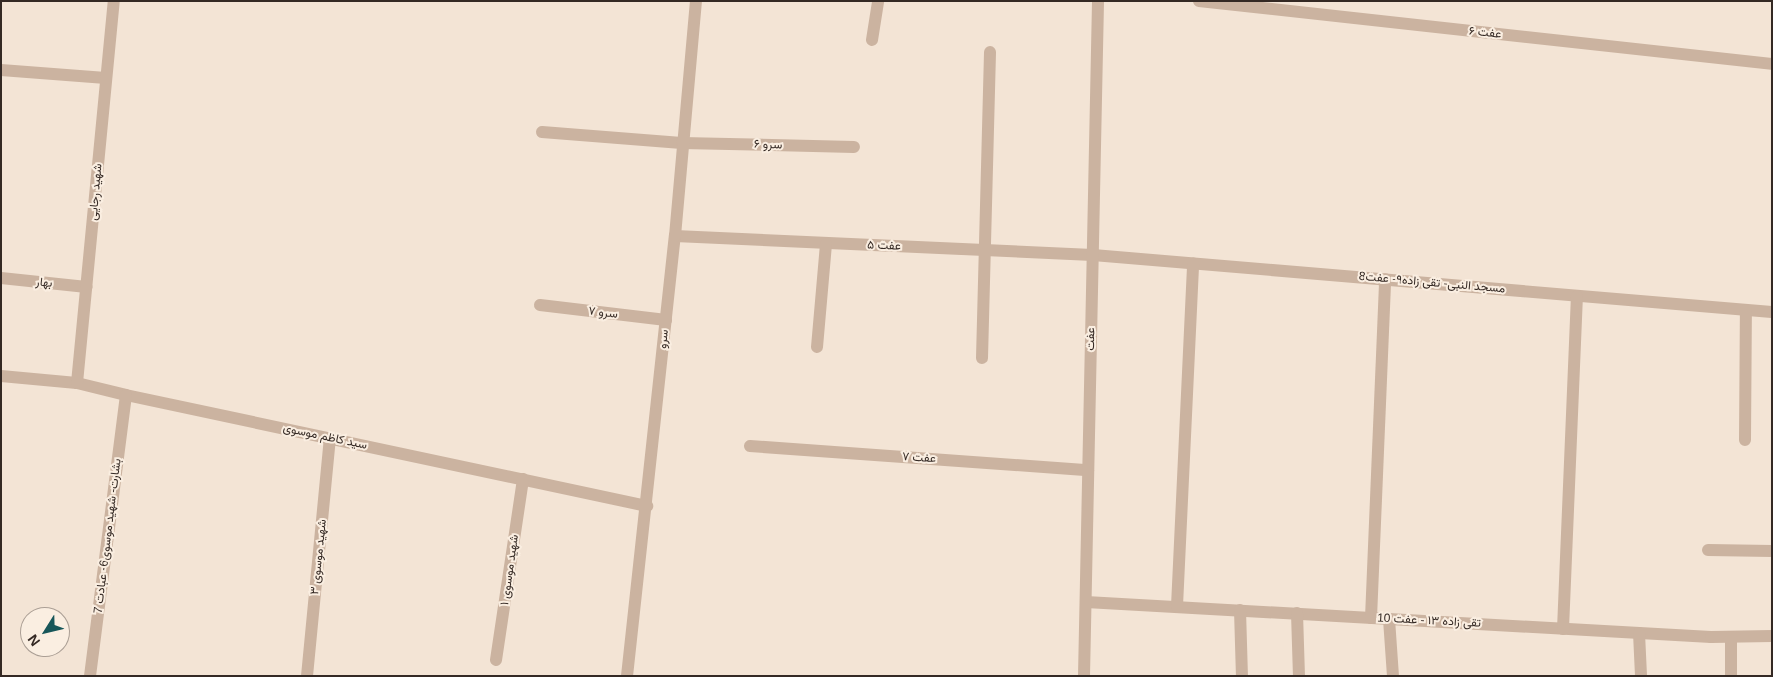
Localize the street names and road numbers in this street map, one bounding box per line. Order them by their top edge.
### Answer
street label: عفت ۶ [1468,24,1502,42]
street label: سرو ۶ [754,137,782,153]
street label: شهید رجایی [86,163,106,221]
street label: عفت ۵ [867,238,901,254]
street label: مسجد النبی- تقی زاده۹- عفت8 [1358,269,1506,297]
street label: بهار [35,275,53,291]
street label: سرو ۷ [587,304,619,322]
street label: عفت [1084,327,1098,351]
street label: سرو [656,329,672,349]
street label: سید کاظم موسوی [282,421,368,453]
street label: عفت ۷ [902,450,936,466]
street label: بشارت- شهید موسوی6- عبادت 7 [91,458,125,614]
street label: شهید موسوی ۳ [308,519,330,595]
street label: شهید موسوی ۱ [498,534,522,606]
street label: تقی زاده ۱۳ - عفت 10 [1377,611,1481,631]

